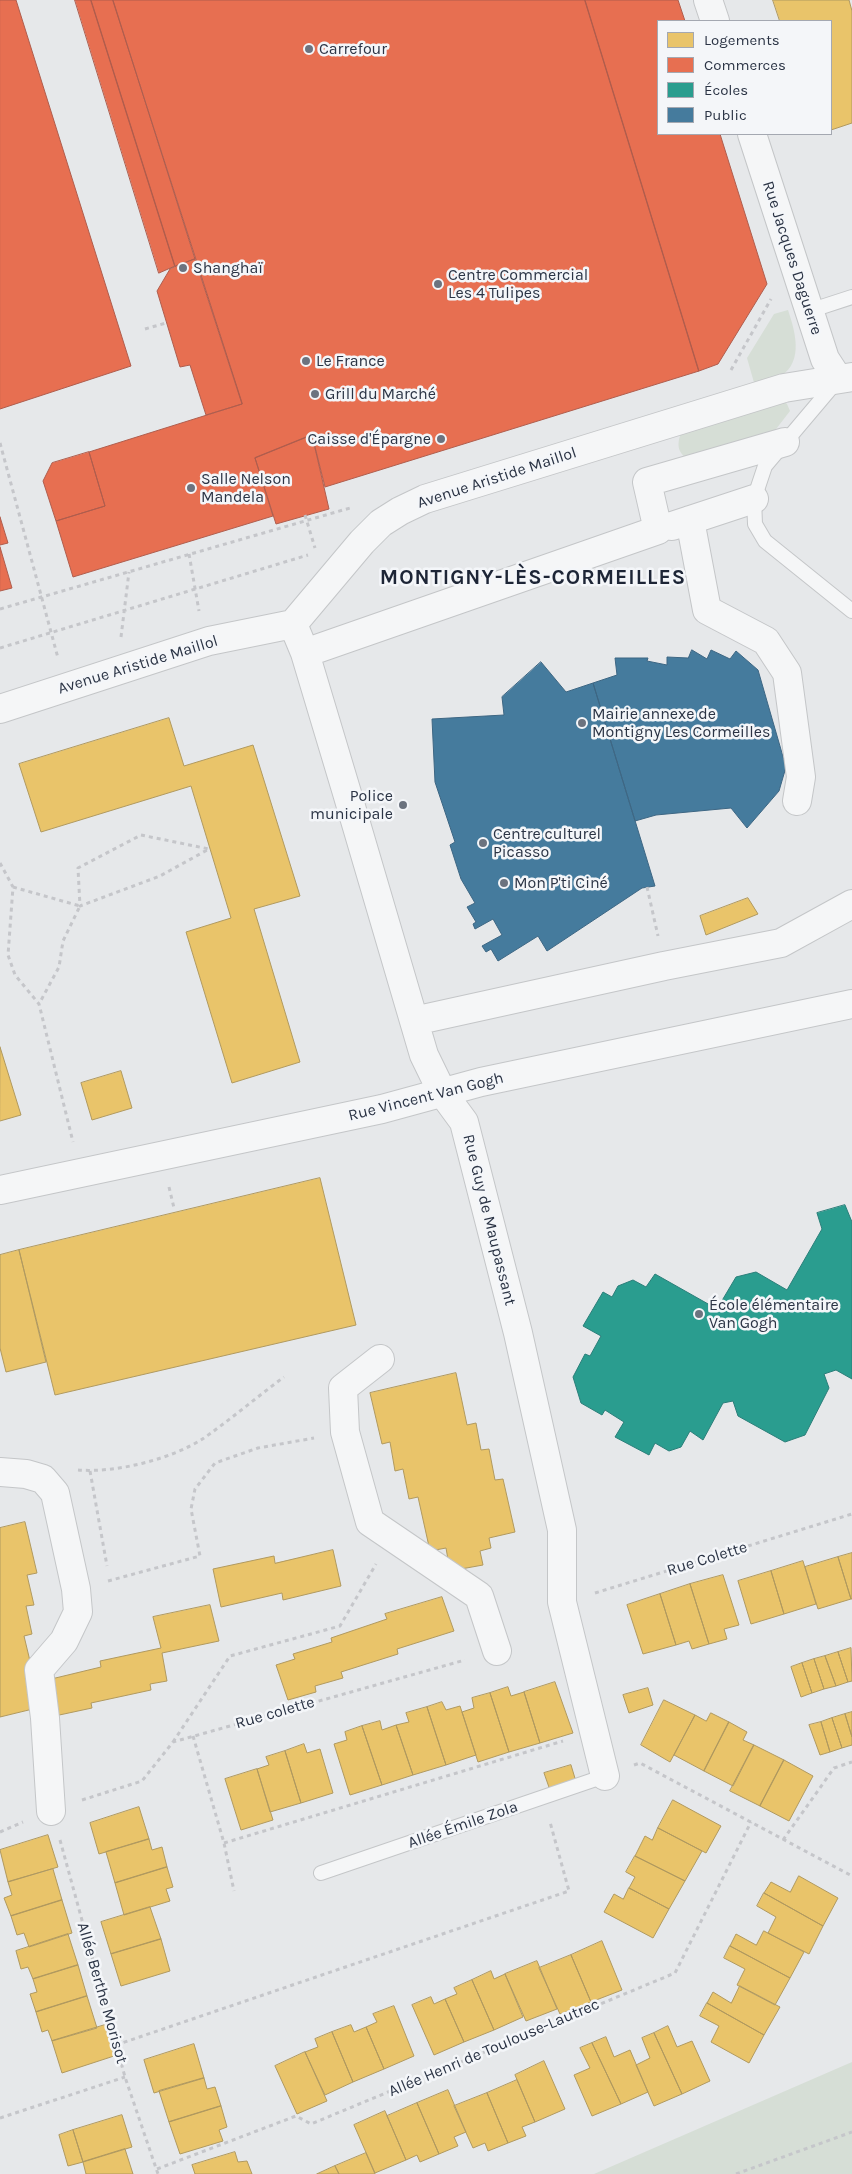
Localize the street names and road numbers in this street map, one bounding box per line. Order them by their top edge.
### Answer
street label: Rue Jacques Daguerre [758,179,826,337]
street label: Avenue Aristide Maillol [415,443,579,513]
street label: Avenue Aristide Maillol [56,632,220,698]
street label: Rue Vincent Van Gogh [346,1068,506,1126]
street label: Rue Guy de Maupassant [458,1132,520,1308]
street label: Rue Colette [665,1538,749,1580]
street label: Rue colette [233,1693,317,1733]
street label: Allée Émile Zola [405,1797,521,1853]
street label: Allée Berthe Morisot [73,1920,131,2066]
street label: Allée Henri de Toulouse-Lautrec [386,1995,602,2101]

